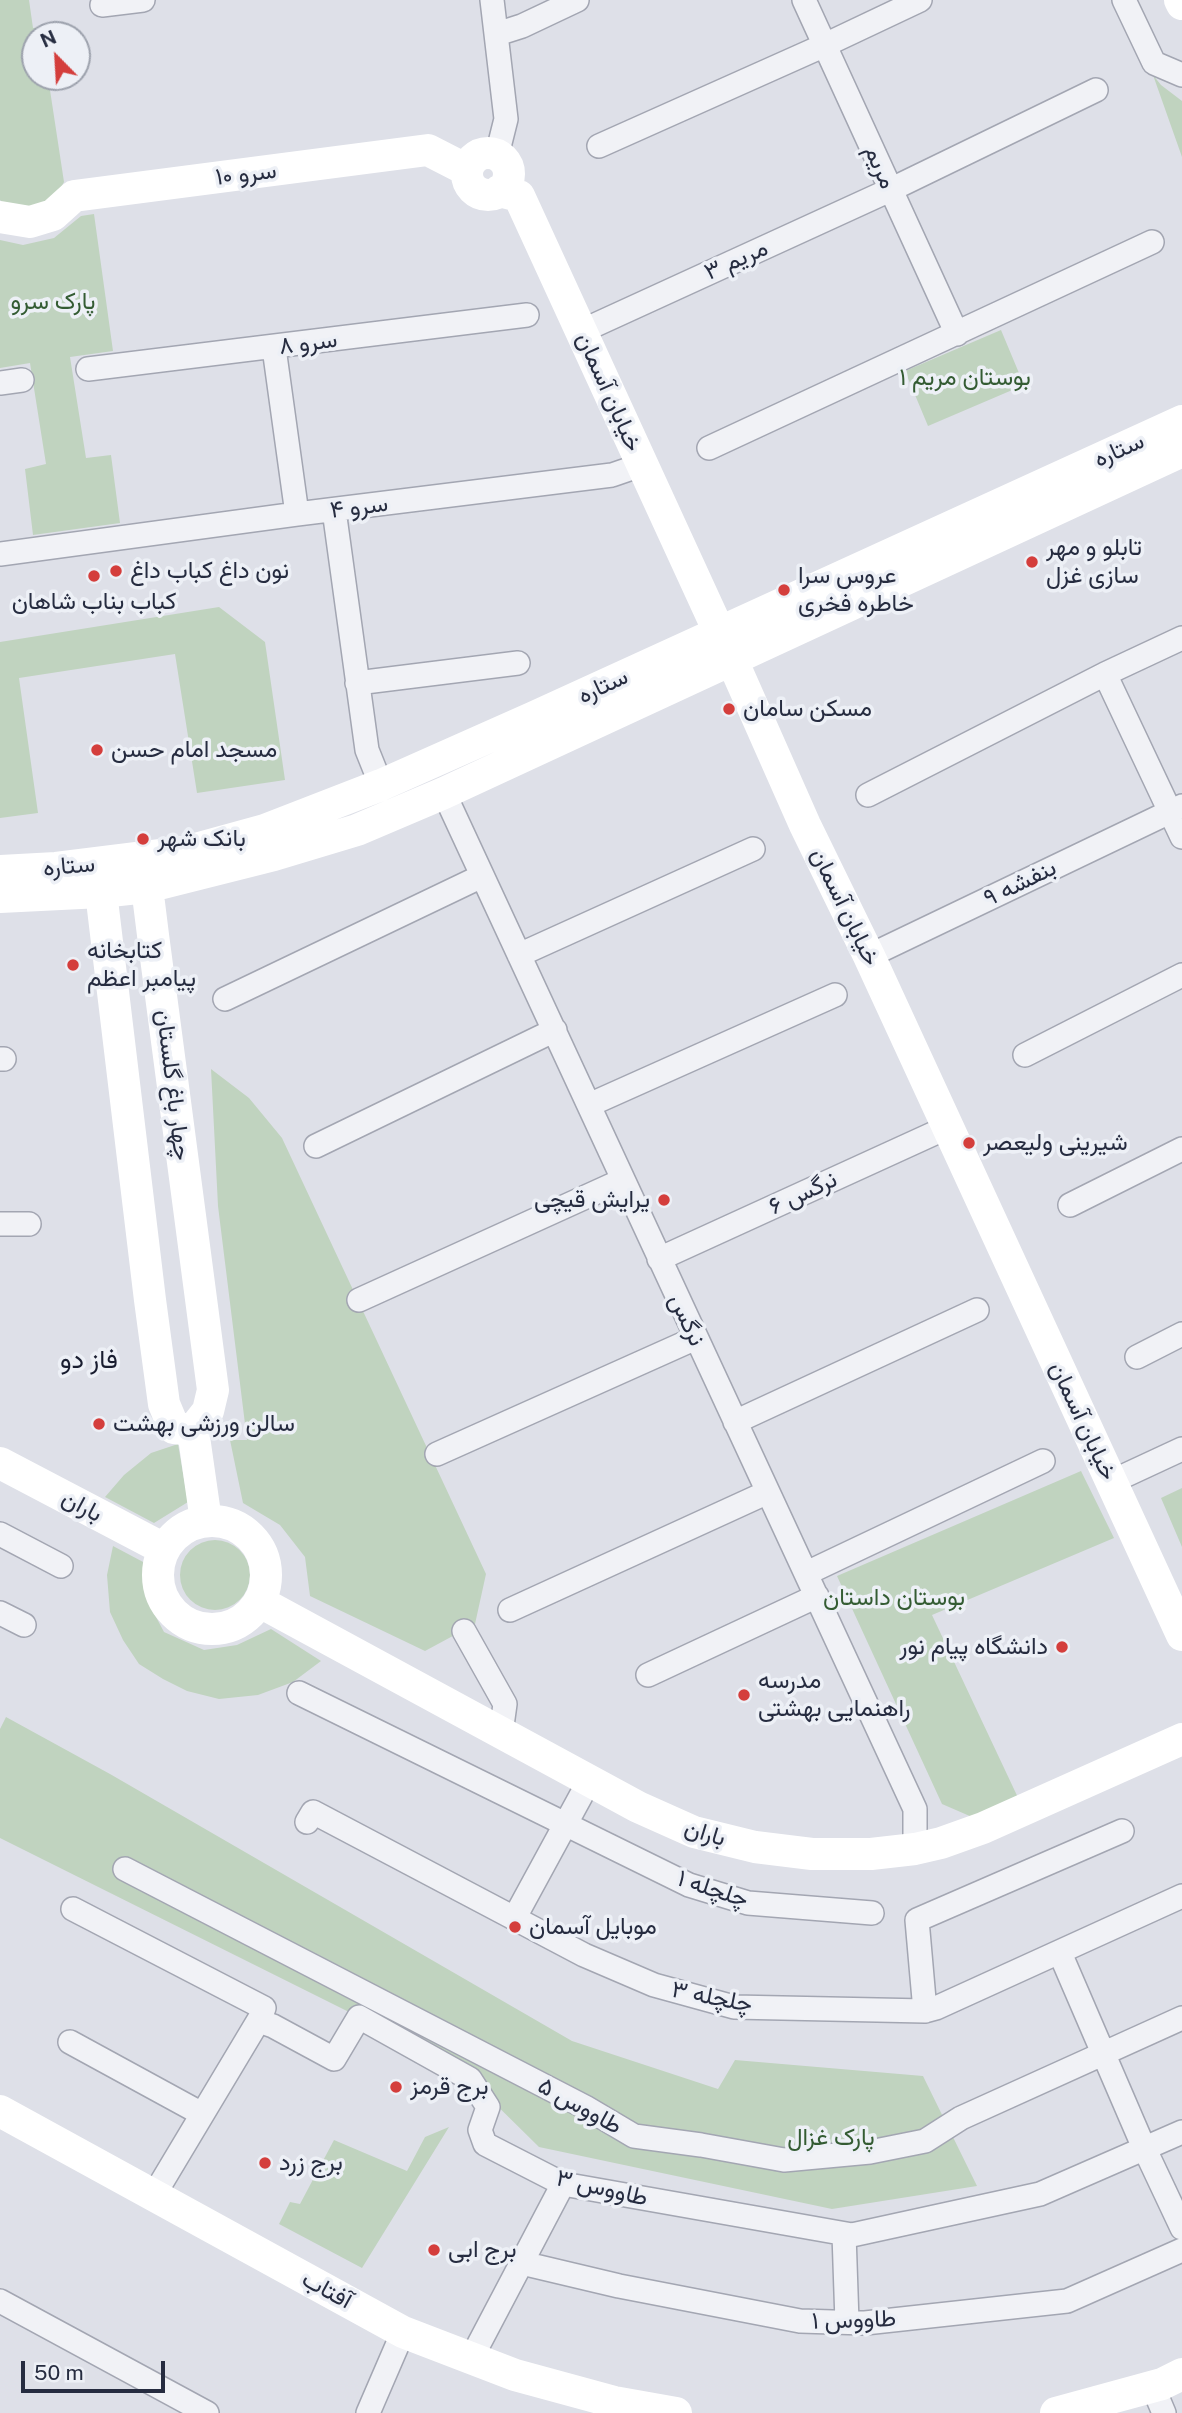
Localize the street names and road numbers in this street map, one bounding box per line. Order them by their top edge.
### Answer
street label: مریم [858,141,902,193]
street label: سرو ۱۰ [214,156,278,192]
street label: مریم ۳ [700,233,772,287]
street label: سرو ۸ [277,325,339,361]
street label: خیابان آسمان [570,328,648,456]
street label: ستاره [1089,426,1149,474]
street label: سرو ۴ [328,489,390,525]
street label: ستاره [573,662,633,710]
street label: خیابان آسمان [804,843,886,971]
street label: ستاره [42,849,96,883]
street label: بنفشه ۹ [979,853,1061,913]
street label: چهار باغ گلستان [149,1008,197,1162]
street label: نرگس ۶ [764,1165,842,1221]
street label: نرگس [662,1289,712,1351]
street label: خیابان آسمان [1043,1357,1123,1485]
street label: باران [57,1483,107,1529]
street label: باران [681,1813,729,1853]
street label: چلچله ۱ [674,1864,752,1914]
street label: چلچله ۳ [669,1975,755,2019]
street label: طاووس ۵ [533,2071,627,2141]
street label: طاووس ۳ [553,2163,651,2213]
street label: آفتاب [297,2265,357,2315]
street label: طاووس ۱ [811,2304,897,2336]

